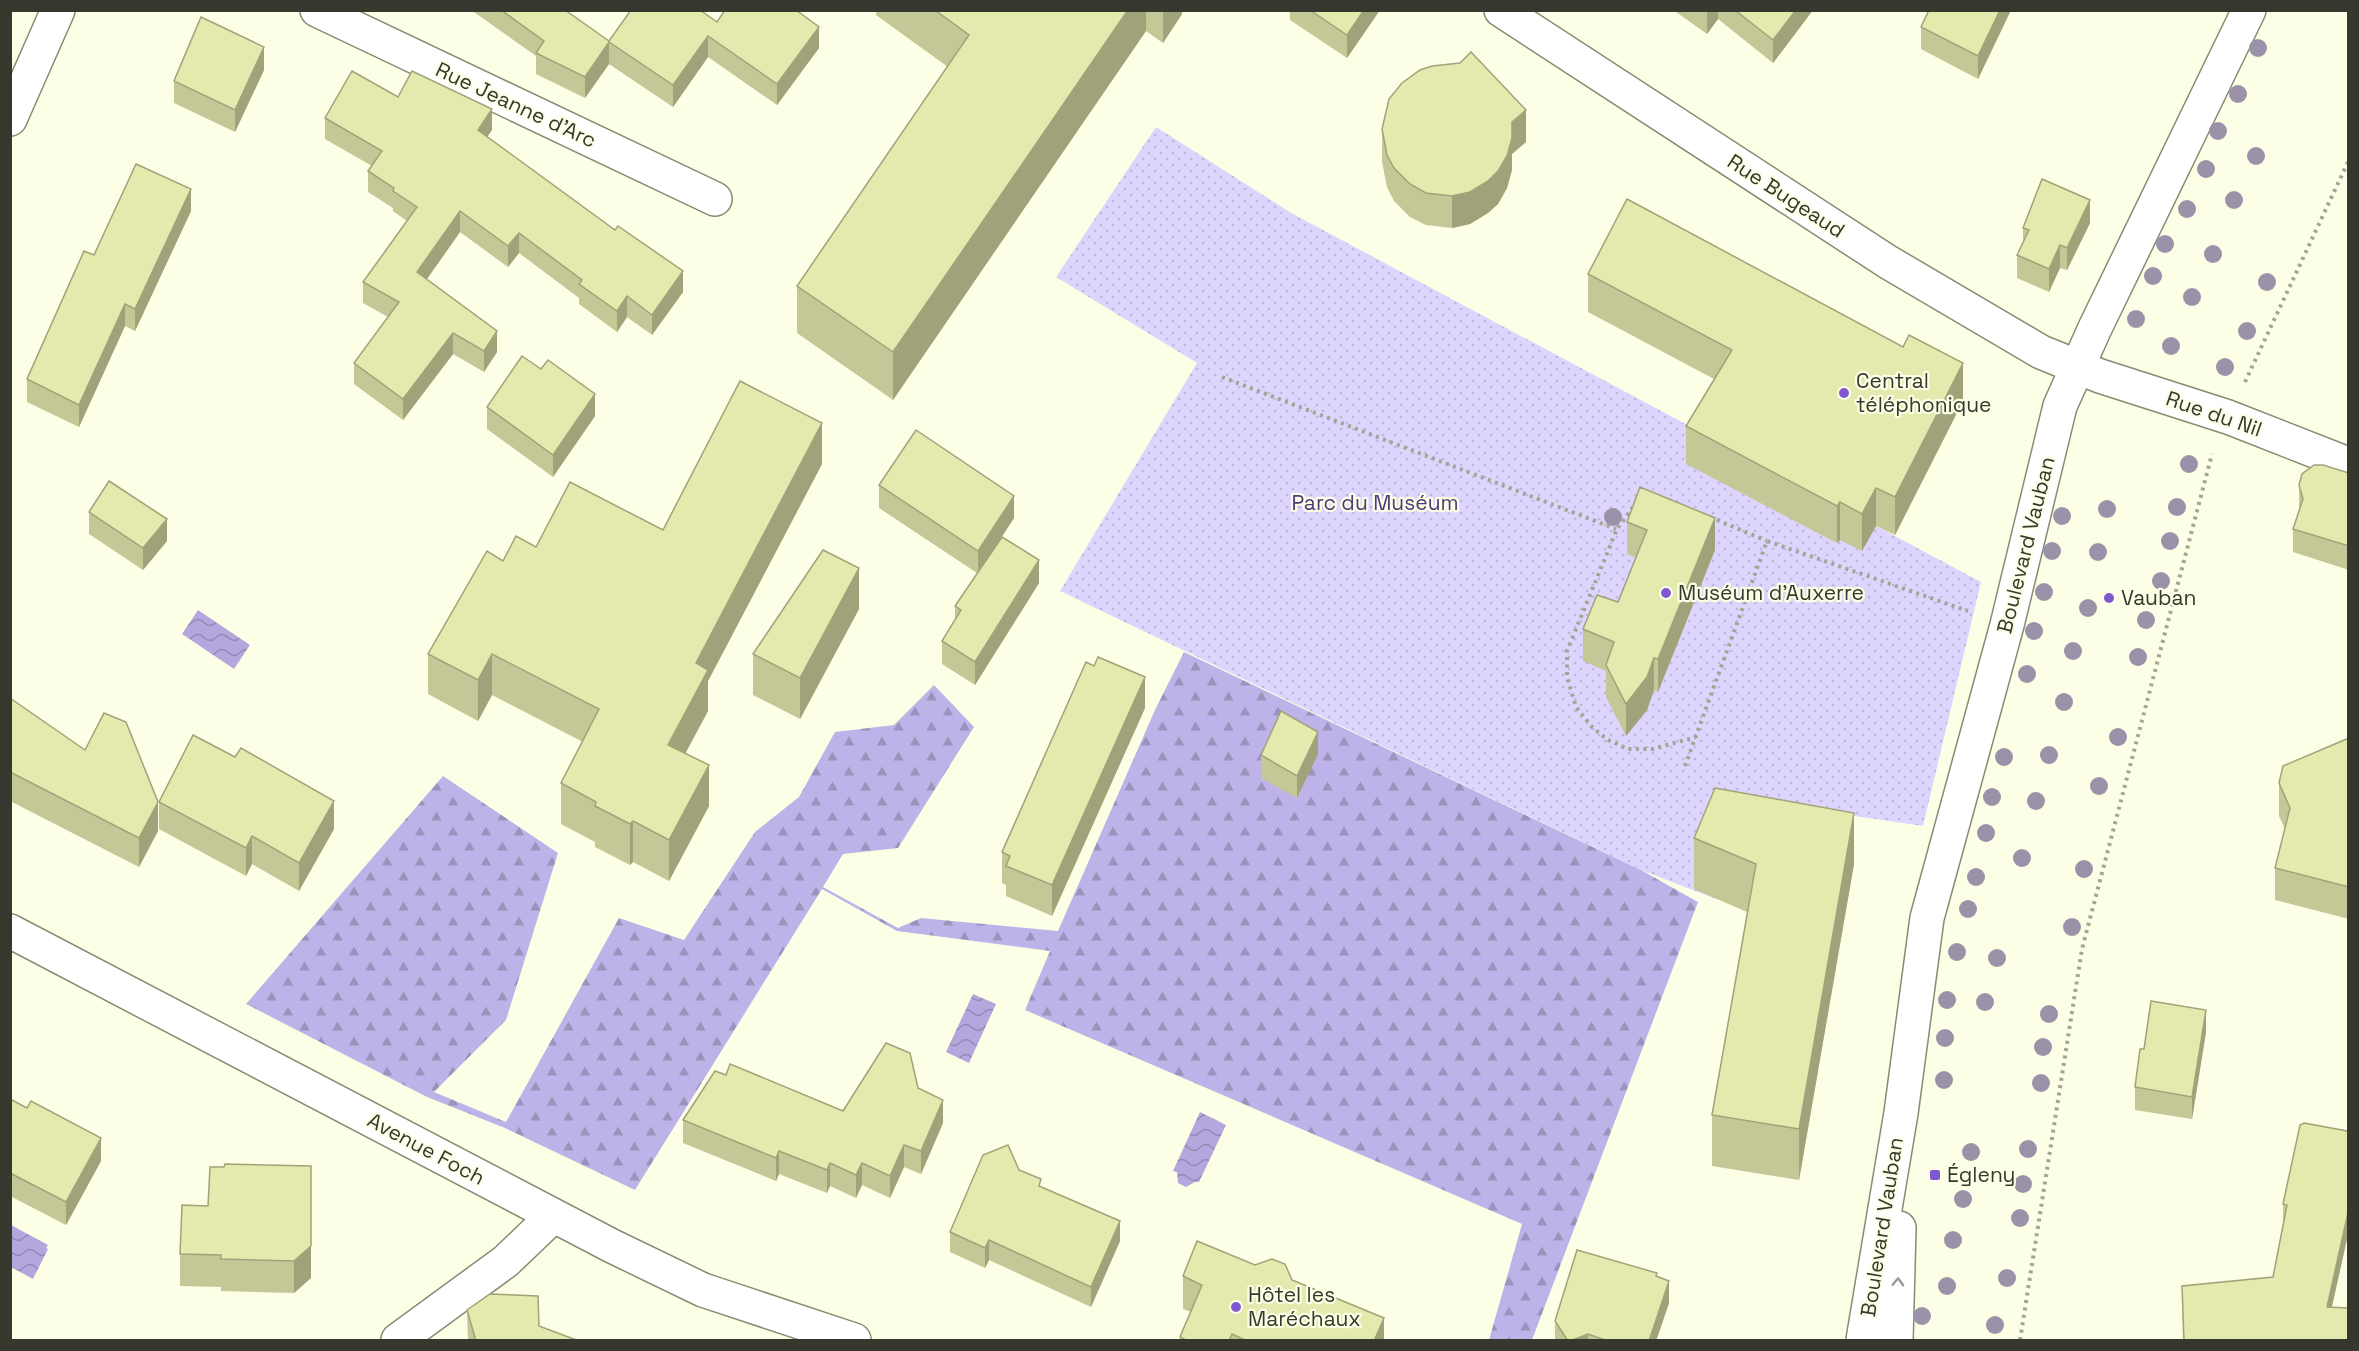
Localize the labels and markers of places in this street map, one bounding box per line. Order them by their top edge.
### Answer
place label: Central téléphonique [1856,367,1992,418]
marker: Central téléphonique [1837,386,1851,400]
place label: Muséum d'Auxerre [1678,579,1864,606]
place label: Vauban [2121,584,2196,611]
marker: Muséum d'Auxerre [1659,586,1673,600]
marker: Vauban [2102,591,2116,605]
place label: Égleny [1947,1161,2015,1188]
marker: Égleny [1928,1168,1942,1182]
place label: Hôtel les Maréchaux [1248,1281,1361,1332]
marker: Hôtel les Maréchaux [1229,1300,1243,1314]

